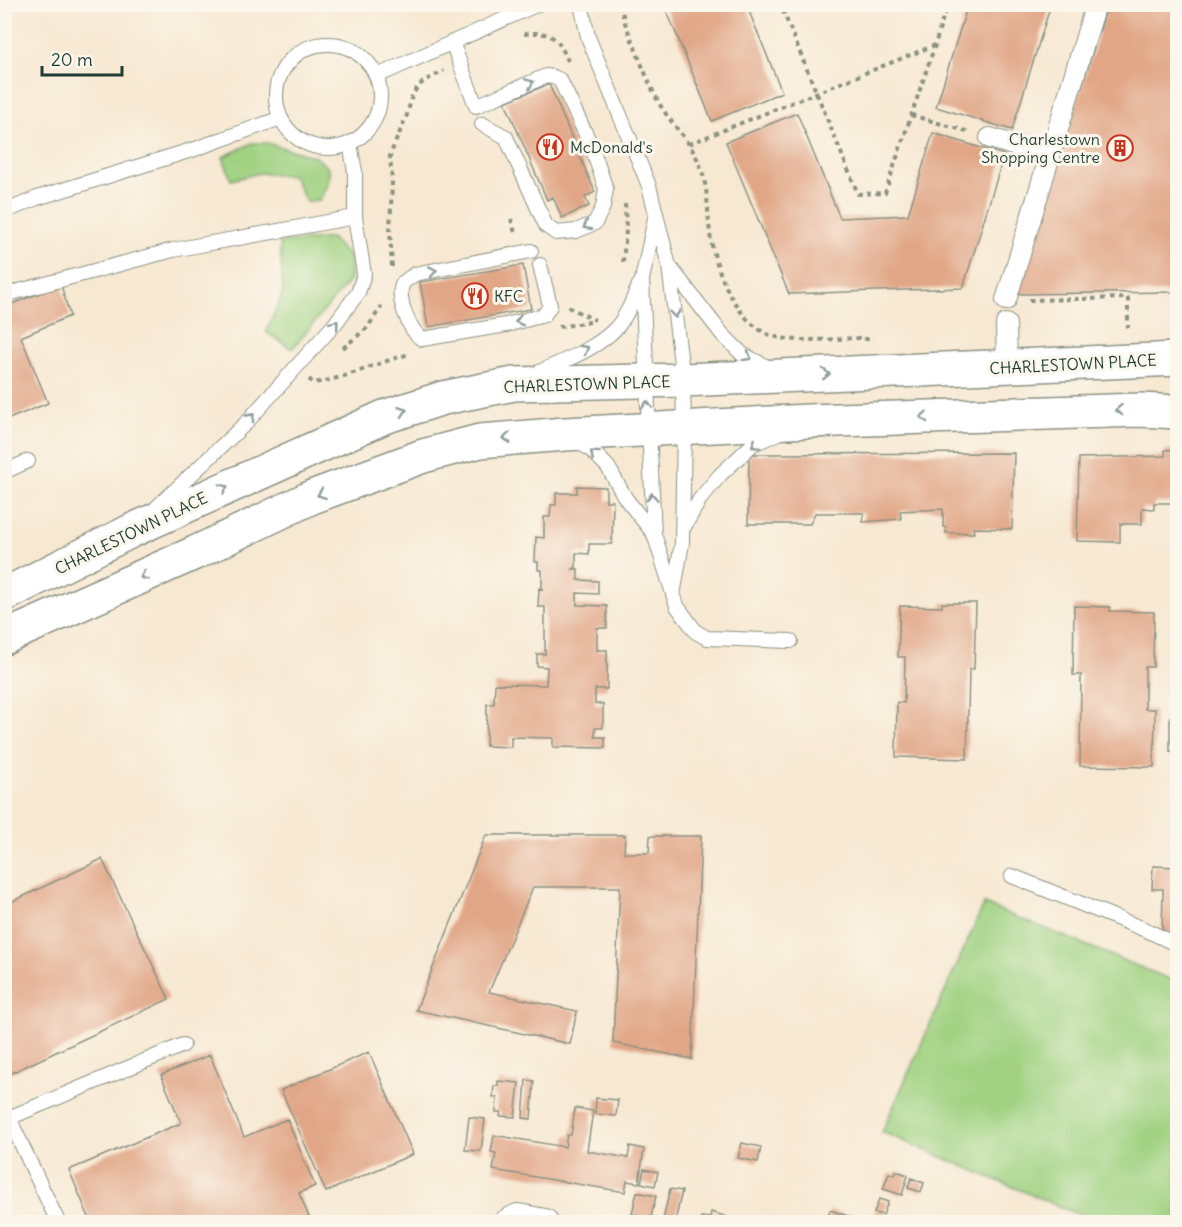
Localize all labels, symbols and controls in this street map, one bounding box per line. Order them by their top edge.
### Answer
scale bar [42,39,122,77]
text: 20 m [51,48,93,71]
one-way arrow [523,78,534,90]
place label: Charlestown Shopping Centre [981,129,1100,167]
restaurant icon: McDonald's [535,132,565,162]
building icon: Charlestown Shopping Centre [1105,133,1135,163]
place label: McDonald's [570,137,653,157]
one-way arrow [583,219,593,230]
one-way arrow [428,265,438,278]
restaurant icon: KFC [460,281,490,311]
place label: KFC [494,286,523,306]
one-way arrow [668,309,681,318]
one-way arrow [514,314,524,327]
one-way arrow [327,320,338,331]
one-way arrow [579,345,589,357]
one-way arrow [742,349,752,361]
street label: CHARLESTOWN PLACE [989,350,1157,378]
one-way arrow [821,368,830,381]
street label: CHARLESTOWN PLACE [503,371,671,397]
one-way arrow [641,401,654,410]
one-way arrow [1115,404,1124,417]
one-way arrow [397,406,408,418]
one-way arrow [920,411,929,423]
one-way arrow [244,413,255,424]
one-way arrow [503,431,512,444]
one-way arrow [751,437,762,448]
one-way arrow [591,450,601,461]
one-way arrow [218,484,229,496]
street label: CHARLESTOWN PLACE [51,487,211,579]
one-way arrow [316,487,327,499]
one-way arrow [646,493,659,502]
one-way arrow [140,568,151,580]

